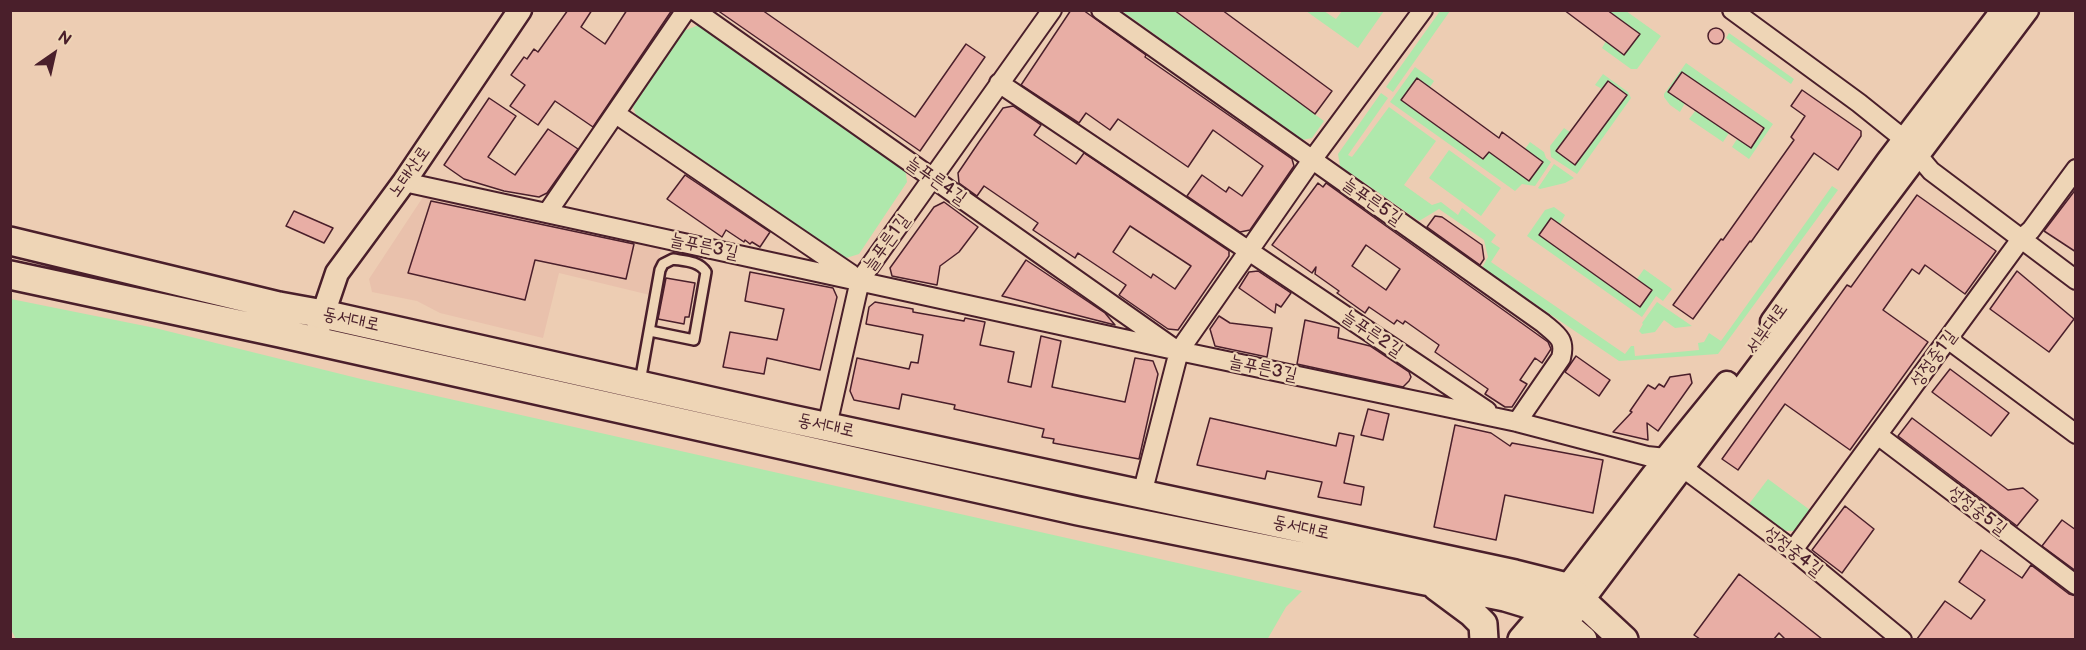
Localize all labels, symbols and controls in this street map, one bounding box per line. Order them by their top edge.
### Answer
north arrow [24,24,84,84]
text: N [54,27,75,50]
street label: 노태산로 [385,142,435,202]
street label: 늘푸른4길 [902,152,970,210]
street label: 늘푸른5길 [1338,174,1406,230]
street label: 늘푸른1길 [859,210,915,276]
street label: 늘푸른3길 [668,229,740,265]
street label: 서부대로 [1741,299,1793,359]
street label: 동서대로 [320,303,382,337]
street label: 늘푸른2길 [1338,306,1406,362]
street label: 성정중1길 [1906,326,1962,392]
street label: 늘푸른3길 [1227,351,1299,387]
street label: 동서대로 [795,409,857,443]
street label: 성정중5길 [1943,482,2011,540]
street label: 동서대로 [1270,511,1332,545]
street label: 성정중4길 [1759,522,1827,582]

